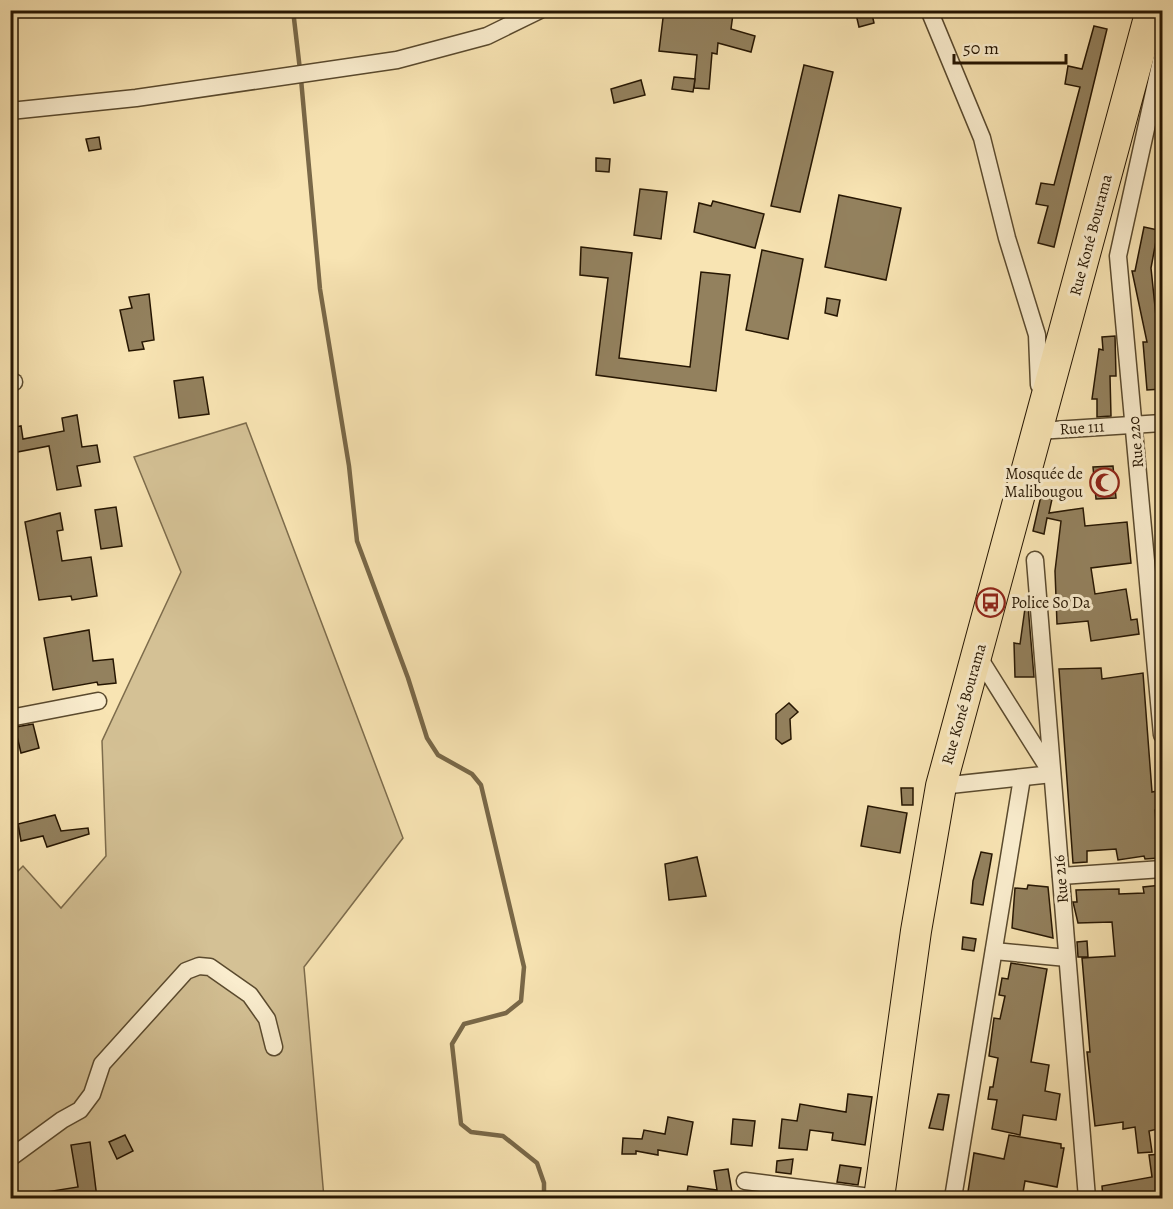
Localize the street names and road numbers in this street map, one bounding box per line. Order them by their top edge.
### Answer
street label: Rue Koné Bourama [1064,171,1118,298]
street label: Rue 111 [1059,415,1106,441]
street label: Rue 220 [1123,415,1149,469]
street label: Rue Koné Bourama [936,640,992,767]
street label: Rue 216 [1048,854,1074,904]

